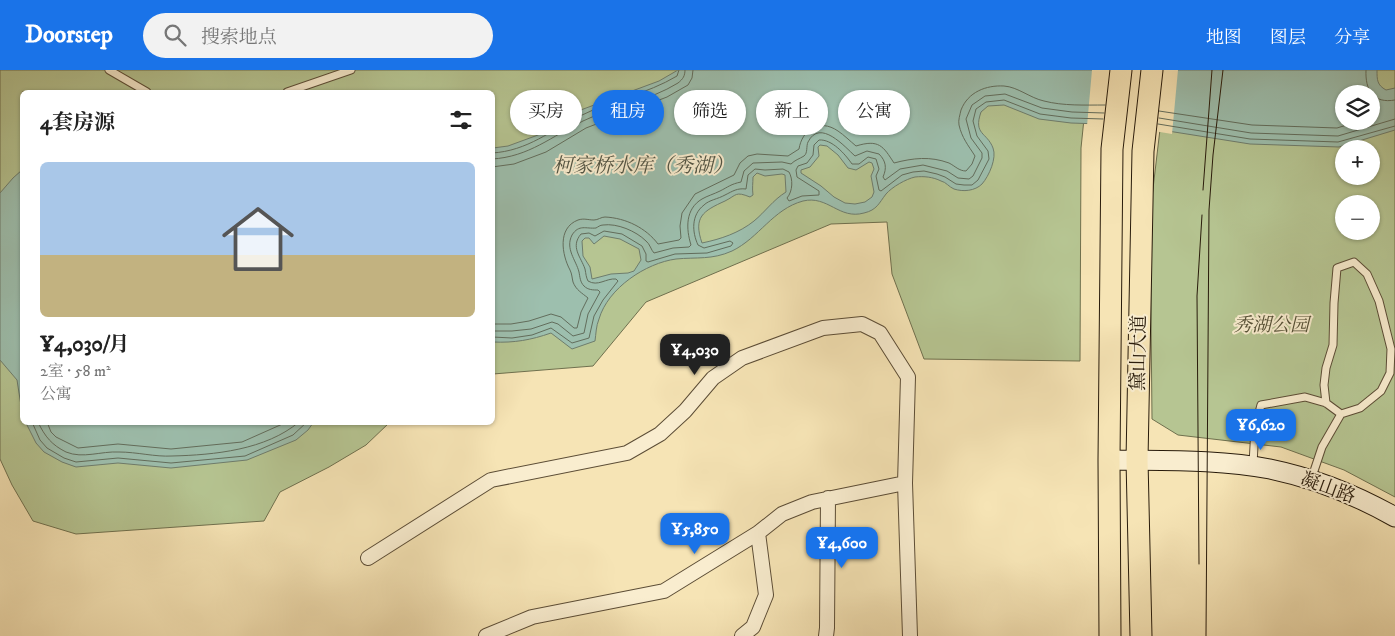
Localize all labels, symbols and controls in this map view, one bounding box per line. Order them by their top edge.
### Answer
search box [143,13,493,58]
text: Doorstep [25,20,113,50]
icon: search [161,21,189,49]
text: 搜索地点 [201,26,277,49]
text: 地图 [1206,27,1242,49]
text: 图层 [1270,27,1306,49]
text: 分享 [1334,27,1370,49]
map controls [1335,85,1380,240]
button: layers [1335,85,1380,130]
chip: 买房 [510,90,582,135]
chip: 租房 [592,90,664,135]
chip: 筛选 [674,90,746,135]
chip: 新上 [756,90,828,135]
chip: 公寓 [838,90,910,135]
icon: filters [447,106,475,134]
text: 4套房源 [40,110,115,136]
button: + [1335,140,1380,185]
water label: 柯家桥水库（秀湖） [553,154,733,179]
icon: home [213,194,303,284]
button: − [1335,195,1380,240]
park label: 秀湖公园 [1233,314,1312,337]
street label: 黛山大道 [1127,315,1151,391]
text: ¥4,030/月 [40,332,130,358]
pin: ¥4,030 [654,334,736,376]
text: ¥4,030 [671,340,719,360]
text: 2室 · 58 m² [40,361,111,381]
text: 公寓 [40,384,72,404]
pin: ¥6,620 [1220,408,1302,451]
text: ¥6,620 [1237,415,1285,435]
street label: 凝山路 [1297,467,1359,509]
pin: ¥5,850 [654,512,736,555]
text: ¥5,850 [671,519,719,539]
pin: ¥4,600 [801,526,883,569]
text: ¥4,600 [817,533,867,553]

